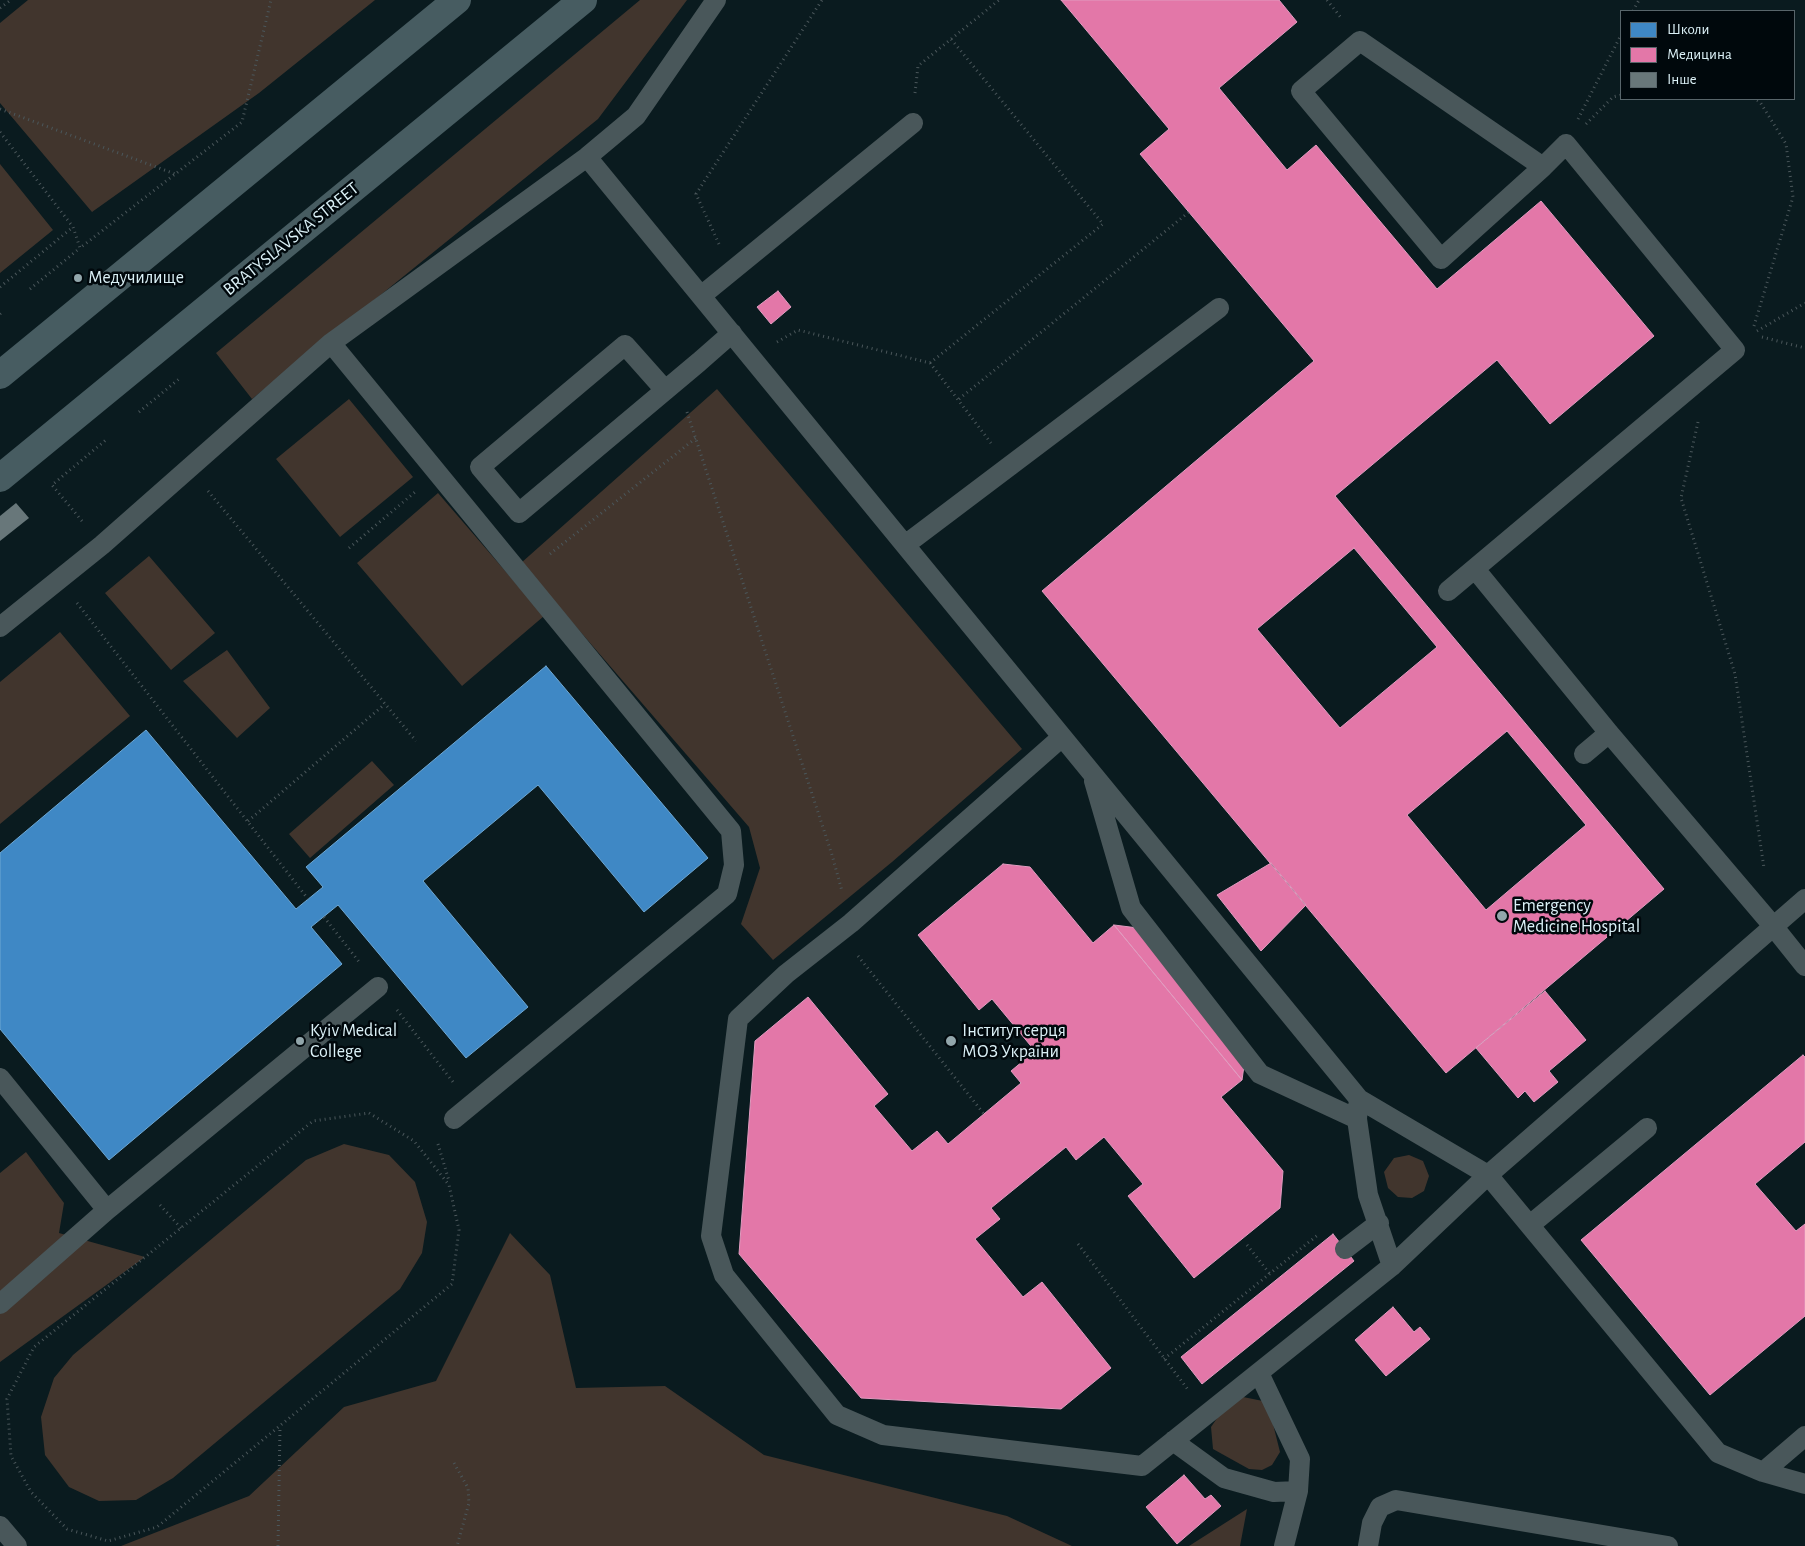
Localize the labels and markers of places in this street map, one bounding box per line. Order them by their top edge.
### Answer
place label: Медучилище [88,267,184,289]
marker: Медучилище [72,272,84,284]
place label: Emergency Medicine Hospital [1513,895,1640,938]
marker: Emergency Medicine Hospital [1495,909,1509,923]
place label: Kyiv Medical College [310,1020,397,1062]
place label: Інститут серця МОЗ України [962,1020,1066,1062]
marker: Інститут серця МОЗ України [944,1034,958,1048]
marker: Kyiv Medical College [294,1035,306,1047]

